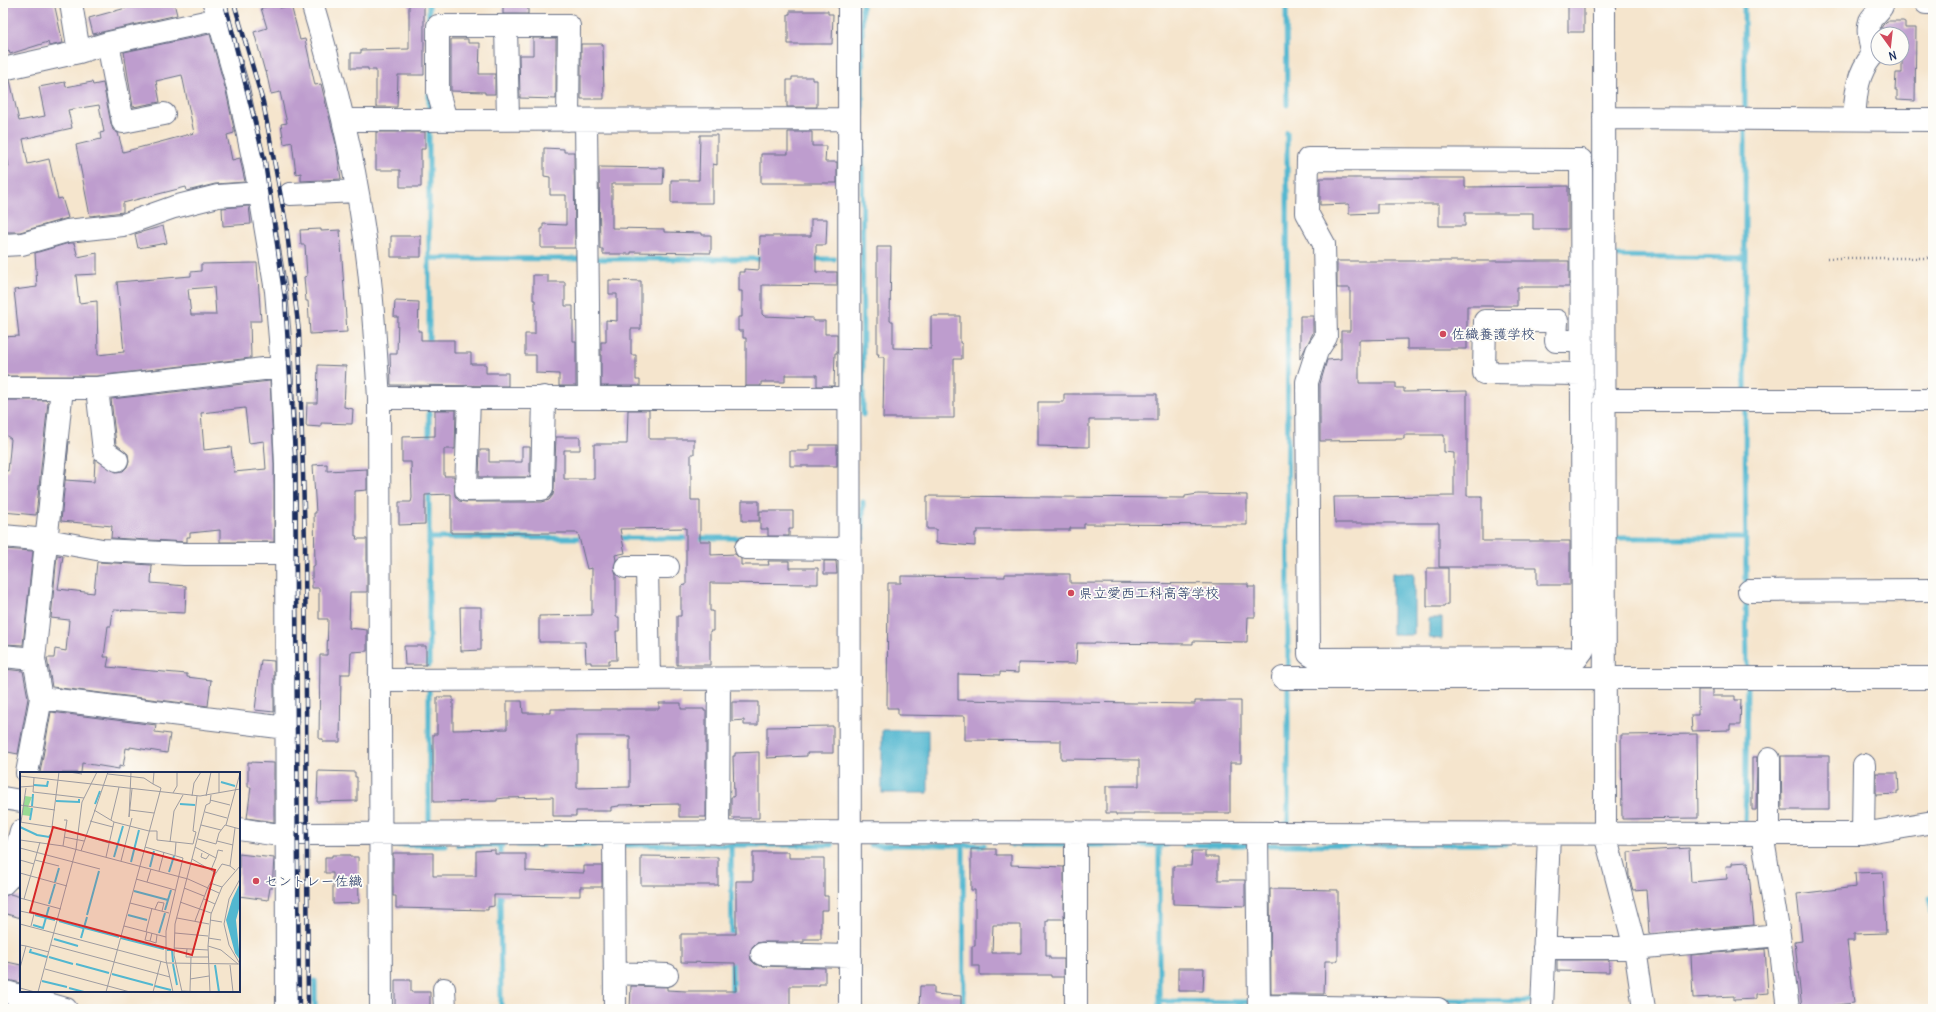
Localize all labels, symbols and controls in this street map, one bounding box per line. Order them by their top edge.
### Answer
north arrow [1870,26,1910,66]
text: N [1887,48,1898,63]
place label: 佐織養護学校 [1451,325,1535,343]
marker: 佐織養護学校 [1438,329,1448,339]
place label: 県立愛西工科高等学校 [1079,584,1219,602]
marker: 県立愛西工科高等学校 [1066,588,1076,598]
inset map [20,772,240,992]
place label: セントレー佐織 [264,872,363,890]
marker: セントレー佐織 [251,876,261,886]

